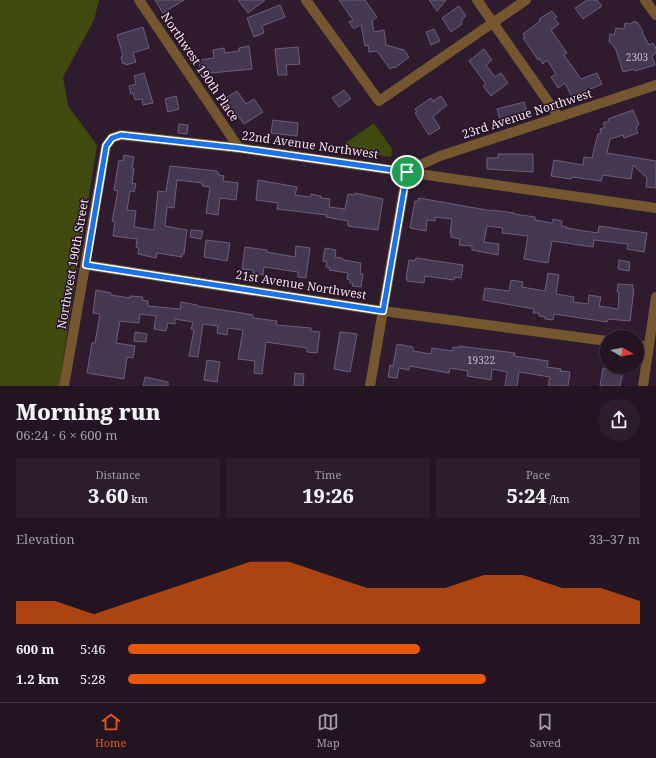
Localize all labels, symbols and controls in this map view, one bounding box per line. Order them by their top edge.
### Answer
street label: Northwest 190th Place [158,9,243,125]
house number: 2303 [626,50,649,64]
street label: 23rd Avenue Northwest [460,84,594,143]
street label: 22nd Avenue Northwest [241,127,379,163]
pin [390,155,424,189]
icon: arrive [396,161,418,183]
street label: Northwest 190th Street [53,198,92,330]
street label: 21st Avenue Northwest [234,266,368,303]
north arrow [600,330,644,374]
map controls [600,330,644,374]
house number: 19322 [467,353,495,367]
text: Morning run [16,396,161,426]
button: share [598,399,640,441]
text: 06:24 · 6 × 600 m [16,426,118,444]
text: Distance [96,467,140,482]
text: Time [315,467,341,482]
text: Pace [526,467,550,482]
text: 3.60 [88,482,128,509]
text: 19:26 [302,482,354,509]
text: 5:24 [506,482,547,509]
text: km [128,491,148,506]
text: /km [547,491,570,506]
text: Elevation [16,530,75,548]
text: 33–37 m [589,530,640,548]
text: 600 m [16,640,54,658]
text: 5:46 [80,640,106,658]
text: 1.2 km [16,670,59,688]
text: 5:28 [80,670,106,688]
tab: Home [95,711,126,750]
tab: Map [316,711,340,750]
tab: Saved [530,711,561,750]

